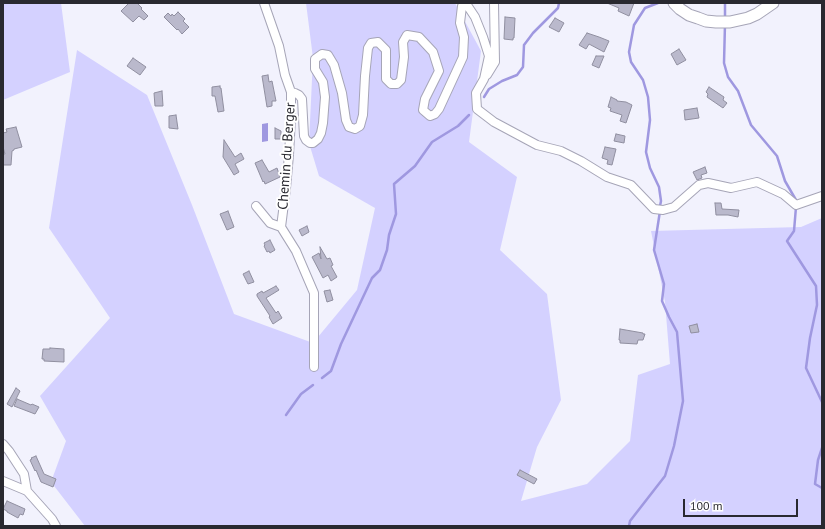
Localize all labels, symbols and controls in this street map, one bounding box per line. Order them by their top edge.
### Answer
street label: Chemin du Berger [275,102,299,210]
scale bar [685,491,800,517]
text: 100 m [690,498,723,513]

